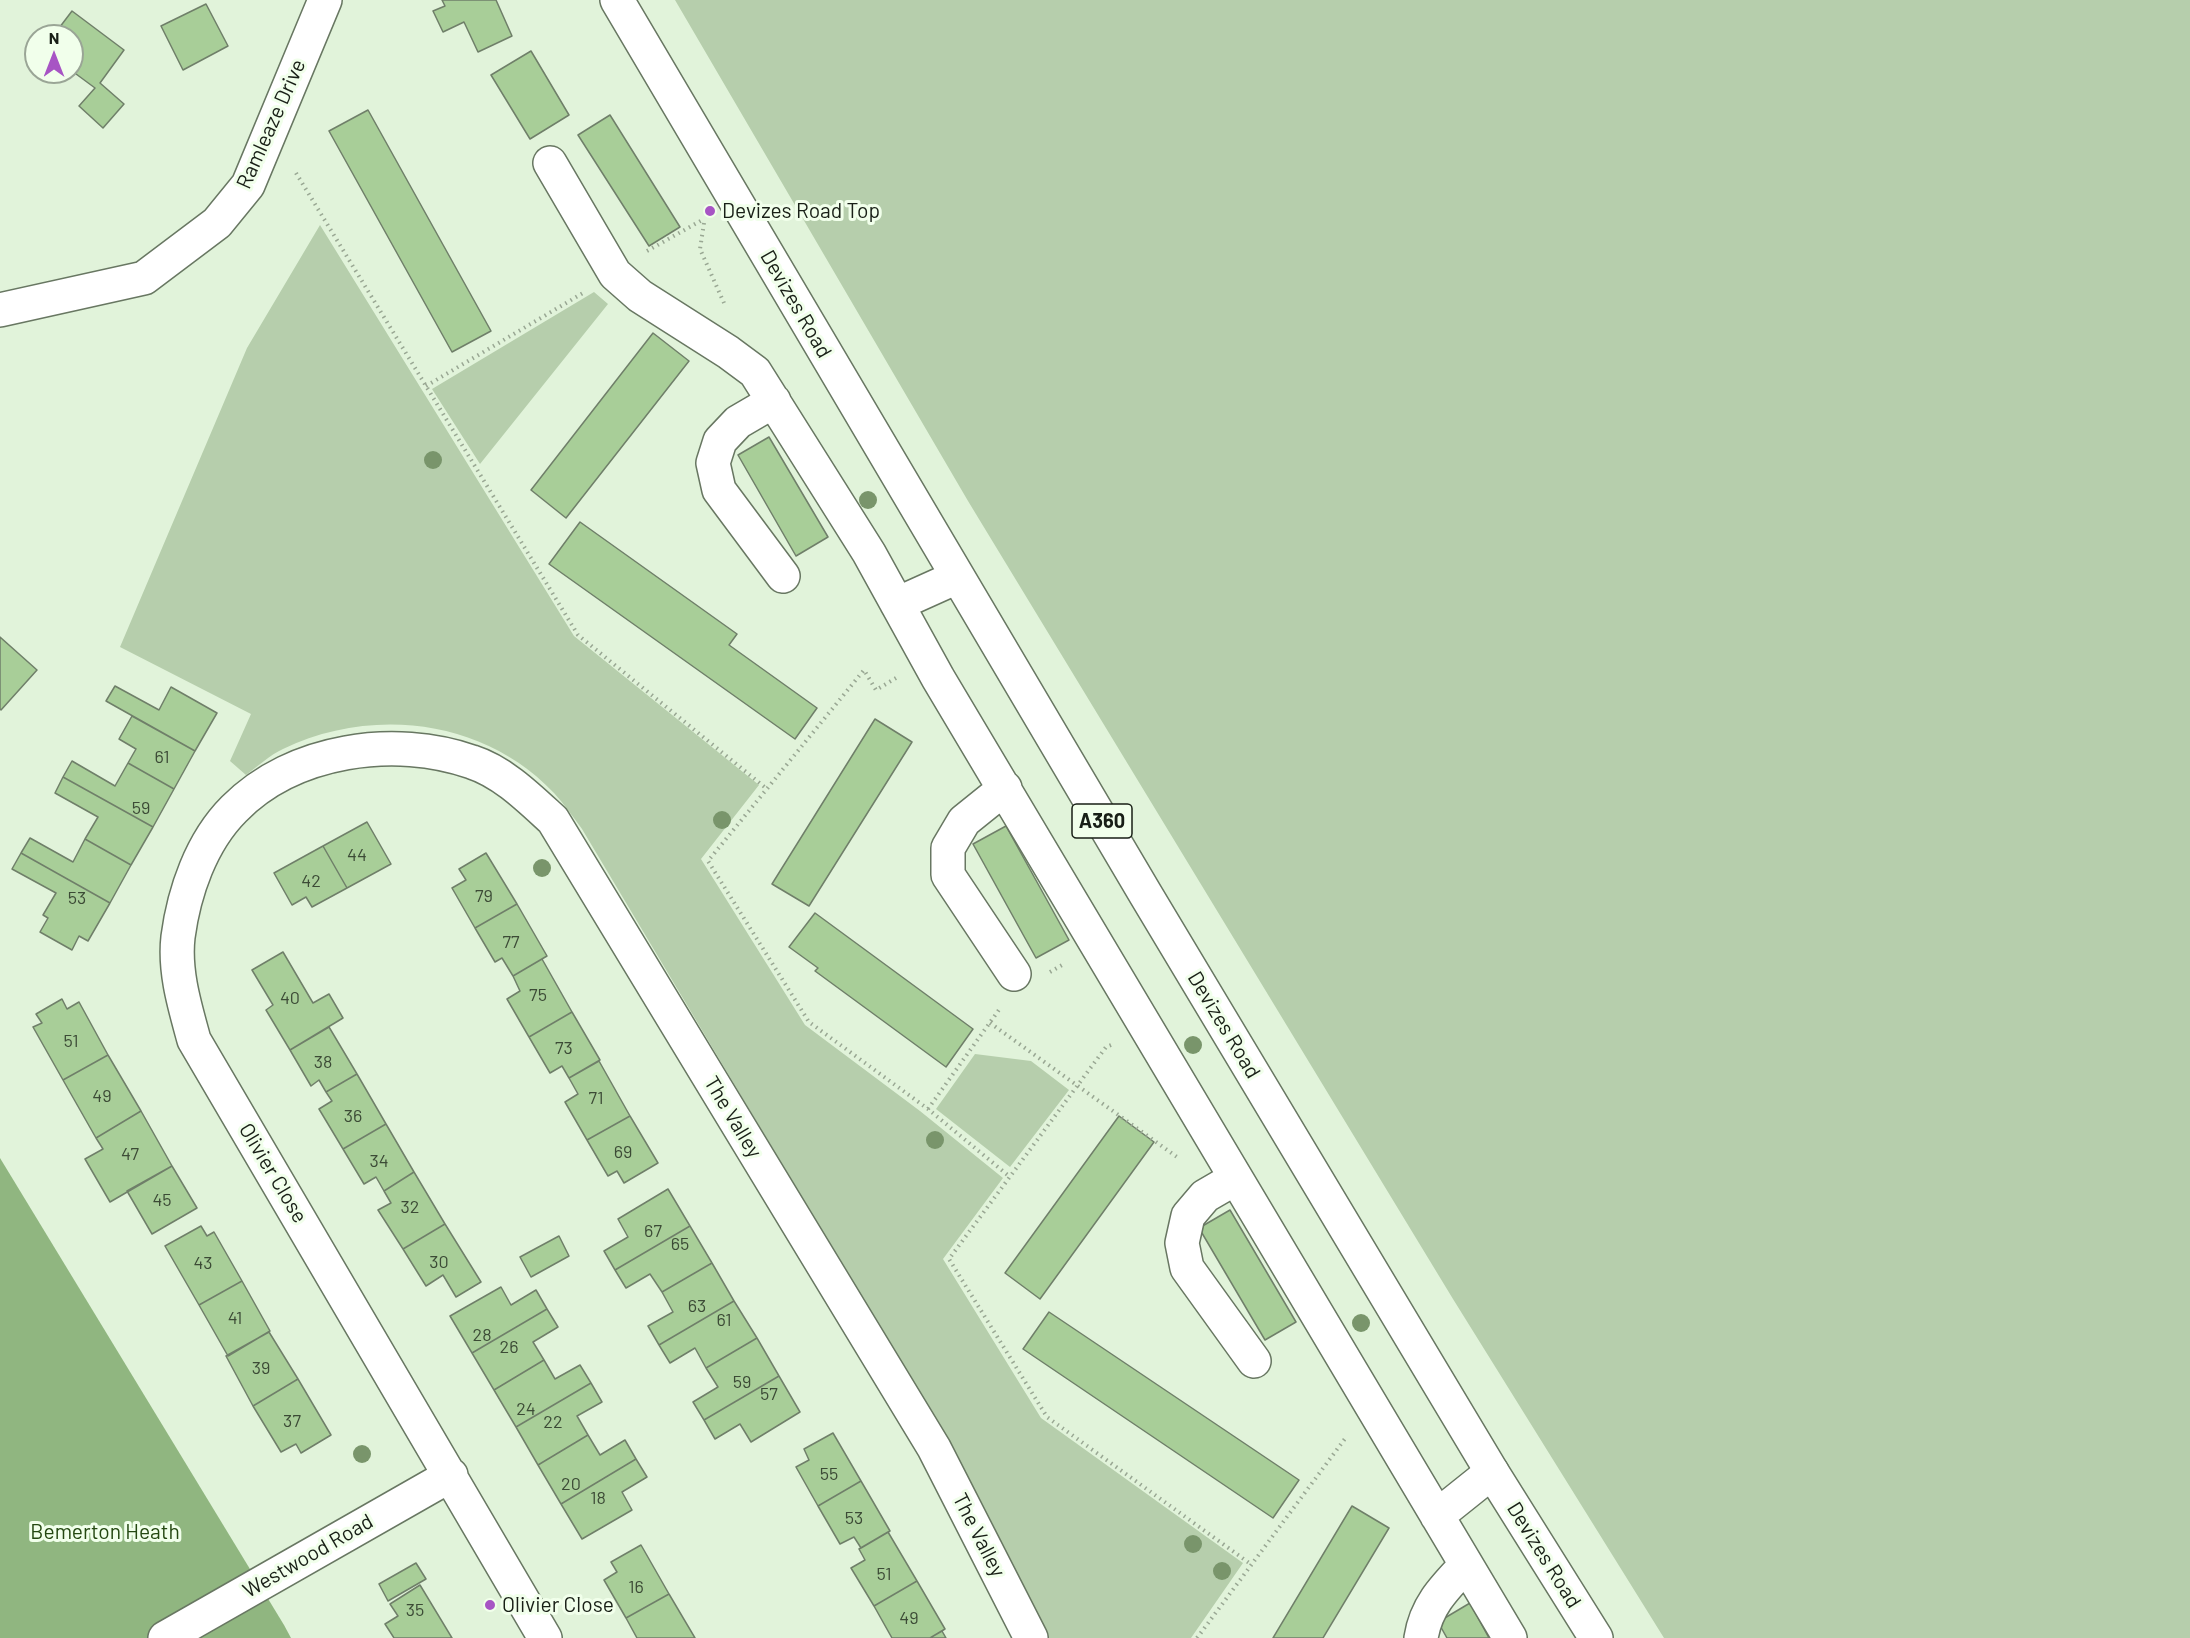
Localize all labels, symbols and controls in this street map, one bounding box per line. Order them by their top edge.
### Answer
north arrow [24,24,84,84]
text: N [49,28,59,47]
street label: Ramleaze Drive [231,55,311,193]
place label: Devizes Road Top [722,198,880,224]
marker: Devizes Road Top [703,204,717,218]
street label: Devizes Road [755,246,837,362]
house number: 61 [154,746,170,768]
house number: 59 [132,797,150,819]
road number: A360 [1072,804,1132,838]
house number: 44 [347,844,367,866]
house number: 42 [301,870,321,892]
house number: 79 [475,885,493,907]
house number: 53 [68,887,86,909]
house number: 77 [502,931,520,953]
street label: Devizes Road [1182,967,1266,1083]
house number: 75 [529,984,547,1006]
house number: 40 [280,987,300,1009]
house number: 51 [63,1030,79,1052]
house number: 73 [555,1037,573,1059]
house number: 38 [314,1051,332,1073]
street label: The Valley [699,1072,767,1162]
house number: 49 [92,1085,112,1107]
house number: 71 [589,1087,603,1109]
house number: 36 [344,1105,362,1127]
street label: Olivier Close [233,1119,313,1227]
house number: 69 [614,1141,632,1163]
house number: 47 [121,1143,139,1165]
house number: 34 [369,1150,389,1172]
house number: 45 [152,1189,172,1211]
house number: 32 [401,1196,419,1218]
house number: 67 [644,1220,662,1242]
house number: 65 [671,1233,689,1255]
house number: 30 [429,1251,449,1273]
house number: 43 [193,1252,213,1274]
house number: 63 [688,1295,706,1317]
house number: 41 [228,1307,242,1329]
house number: 61 [716,1309,732,1331]
house number: 28 [472,1324,492,1346]
house number: 26 [500,1336,518,1358]
house number: 39 [252,1357,270,1379]
house number: 59 [733,1371,751,1393]
house number: 57 [760,1383,778,1405]
house number: 24 [516,1398,536,1420]
house number: 37 [283,1410,301,1432]
house number: 22 [543,1411,563,1433]
house number: 55 [820,1463,838,1485]
house number: 20 [561,1473,581,1495]
house number: 18 [590,1487,606,1509]
street label: The Valley [947,1489,1011,1581]
street label: Devizes Road [1501,1497,1587,1613]
house number: 53 [845,1507,863,1529]
street label: Westwood Road [239,1509,377,1603]
park label: Bemerton Heath [30,1519,180,1545]
house number: 51 [876,1563,892,1585]
house number: 16 [628,1576,644,1598]
place label: Olivier Close [502,1592,614,1618]
marker: Olivier Close [483,1598,497,1612]
house number: 35 [406,1599,424,1621]
house number: 49 [899,1607,919,1629]

